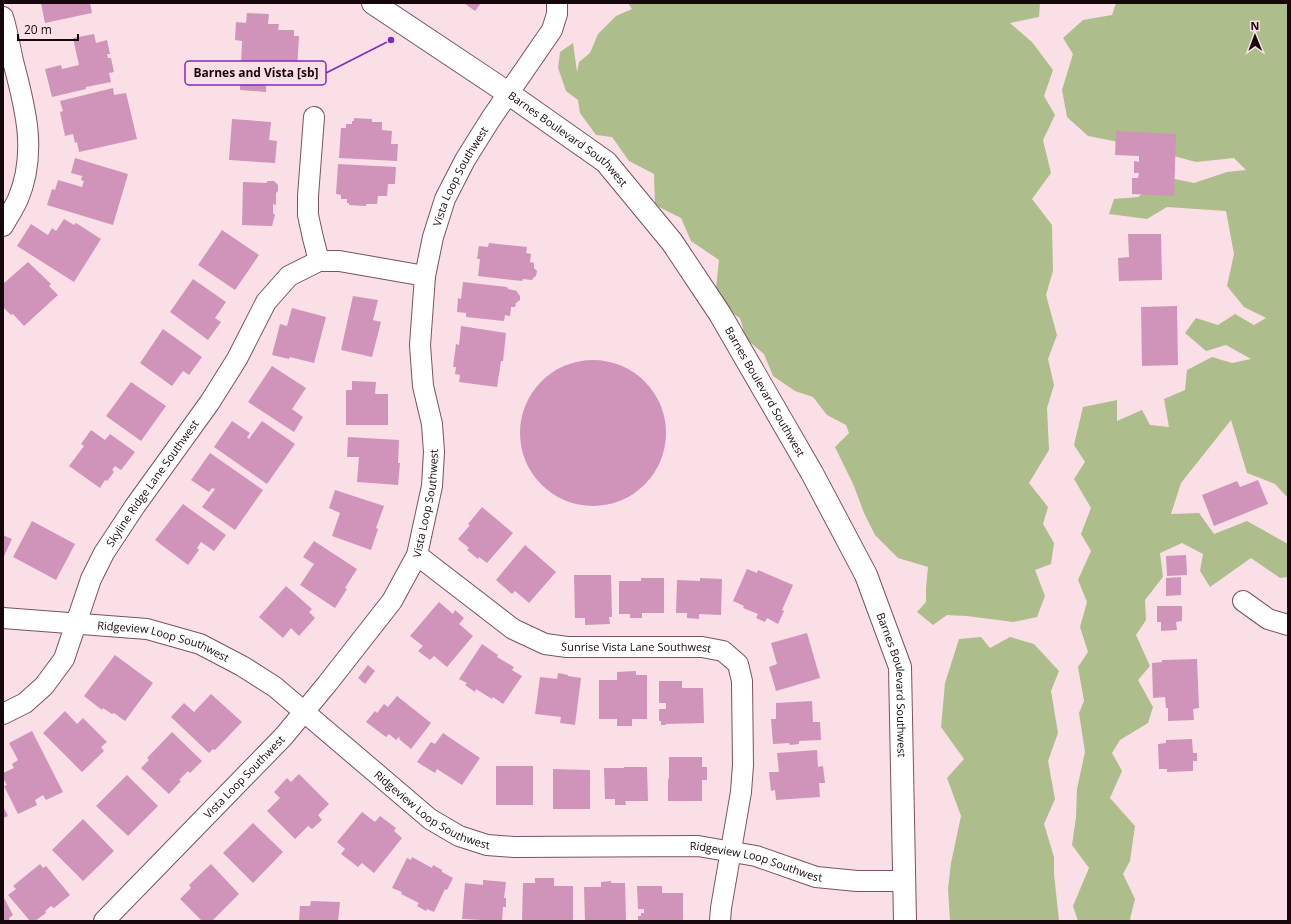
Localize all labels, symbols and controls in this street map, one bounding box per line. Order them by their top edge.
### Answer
scale bar [18,16,78,42]
north arrow [1235,16,1275,56]
text: N [1250,18,1259,33]
text: 20 m [24,21,52,38]
callout: Barnes and Vista [sb] [185,61,326,85]
text: Barnes and Vista [sb] [193,64,319,81]
street label: Barnes Boulevard Southwest [505,87,631,190]
street label: Vista Loop Southwest [429,123,491,228]
street label: Barnes Boulevard Southwest [722,324,809,459]
street label: Skyline Ridge Lane Southwest [102,417,202,549]
street label: Vista Loop Southwest [409,448,441,559]
street label: Barnes Boulevard Southwest [873,610,910,758]
street label: Ridgeview Loop Southwest [97,617,232,665]
street label: Sunrise Vista Lane Southwest [560,638,713,656]
street label: Vista Loop Southwest [200,732,288,821]
street label: Ridgeview Loop Southwest [371,767,490,852]
street label: Ridgeview Loop Southwest [690,838,823,885]

